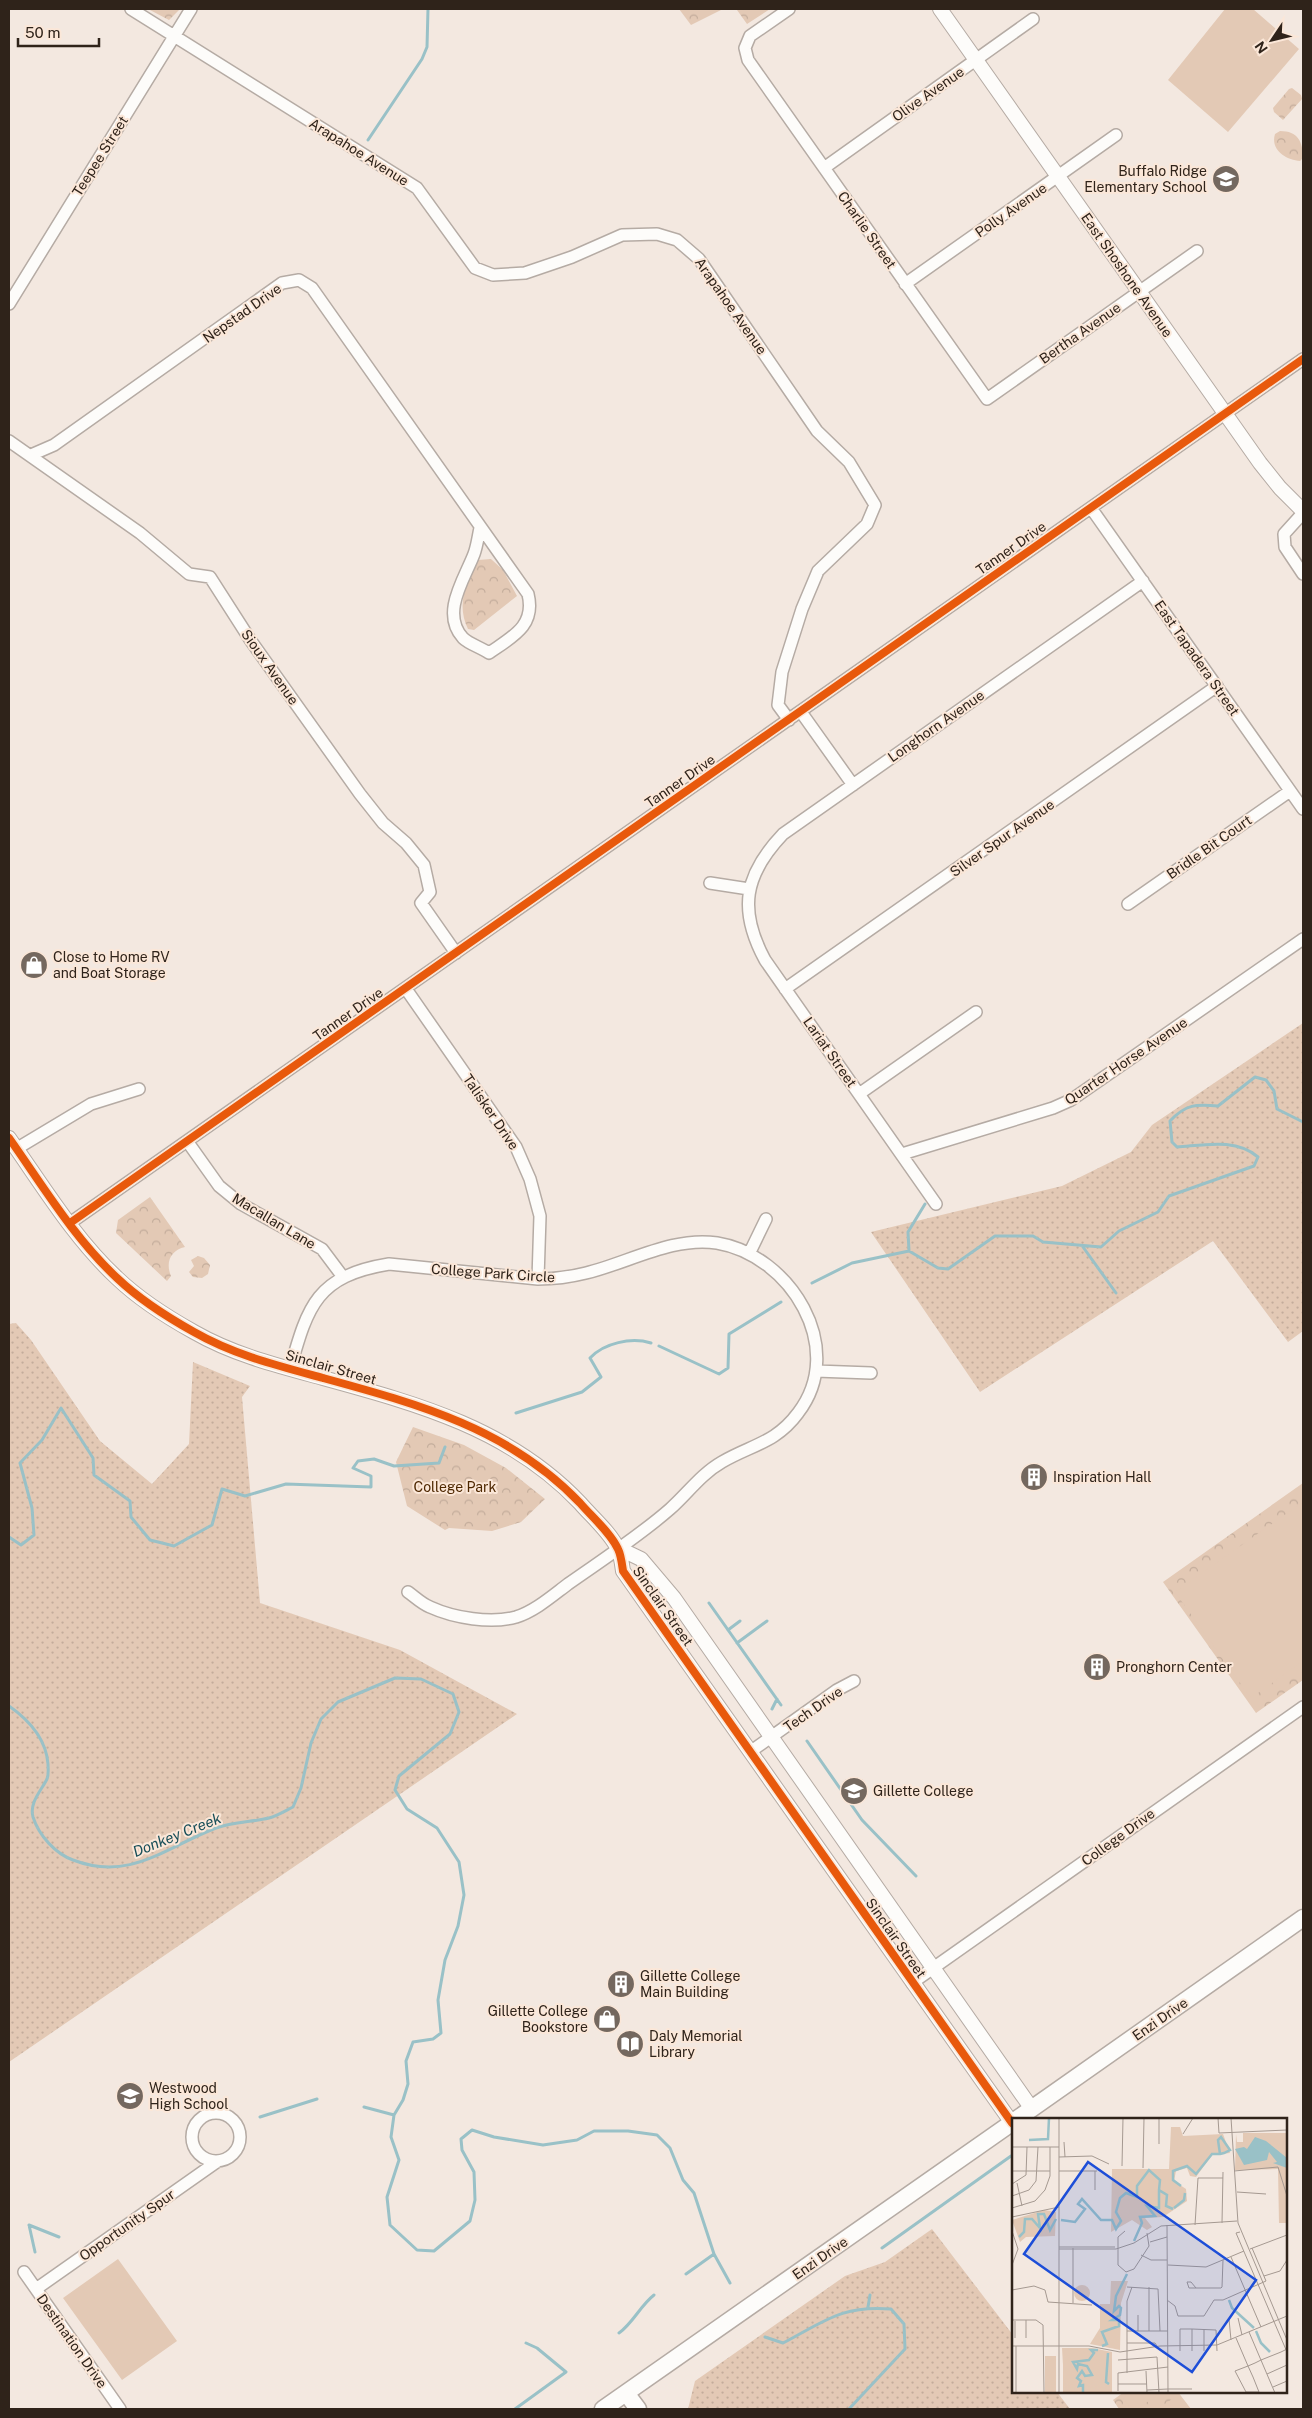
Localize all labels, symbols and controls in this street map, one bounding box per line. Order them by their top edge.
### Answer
scale bar [18,15,99,47]
north arrow [1247,15,1297,65]
text: 50 m [25,24,60,41]
text: N [1252,38,1271,57]
street label: Olive Avenue [889,63,967,125]
street label: Teepee Street [69,113,131,199]
street label: Arapahoe Avenue [306,115,412,189]
place label: Buffalo Ridge Elementary School [1084,163,1207,195]
school or university icon: Buffalo Ridge Elementary School [1211,164,1241,194]
street label: Polly Avenue [972,179,1050,241]
street label: Charlie Street [834,188,900,272]
street label: East Shoshone Avenue [1078,210,1176,340]
street label: Arapahoe Avenue [692,255,770,357]
street label: Nepstad Drive [200,280,284,346]
street label: Bertha Avenue [1036,299,1124,367]
street label: Tanner Drive [973,518,1049,578]
street label: East Tapadera Street [1151,597,1243,719]
street label: Sioux Avenue [238,626,302,708]
street label: Longhorn Avenue [885,687,987,765]
street label: Tanner Drive [642,751,718,811]
street label: Silver Spur Avenue [947,796,1057,880]
street label: Bridle Bit Court [1163,812,1255,882]
place label: Close to Home RV and Boat Storage [53,949,170,981]
shop icon: Close to Home RV and Boat Storage [19,950,49,980]
street label: Tanner Drive [310,984,386,1044]
street label: Lariat Street [800,1014,860,1090]
street label: Quarter Horse Avenue [1062,1014,1190,1108]
street label: Talisker Drive [460,1071,522,1153]
street label: Macallan Lane [229,1190,319,1252]
street label: College Park Circle [430,1261,556,1285]
street label: Sinclair Street [284,1346,378,1388]
building icon: Inspiration Hall [1019,1462,1049,1492]
place label: Inspiration Hall [1053,1469,1152,1485]
park label: College Park [414,1479,497,1495]
street label: Sinclair Street [630,1563,696,1649]
building icon: Pronghorn Center [1082,1652,1112,1682]
place label: Pronghorn Center [1116,1659,1232,1675]
street label: Tech Drive [781,1683,845,1735]
school or university icon: Gillette College [839,1776,869,1806]
place label: Gillette College [873,1783,973,1799]
street label: College Drive [1078,1805,1158,1869]
water label: Donkey Creek [130,1809,224,1860]
street label: Sinclair Street [863,1895,929,1981]
place label: Gillette College Main Building [640,1968,740,2000]
building icon: Gillette College Main Building [606,1969,636,1999]
street label: Enzi Drive [1129,1994,1191,2044]
place label: Gillette College Bookstore [488,2003,588,2035]
shop icon: Gillette College Bookstore [592,2004,622,2034]
place label: Daly Memorial Library [649,2028,742,2060]
library icon: Daly Memorial Library [615,2029,645,2059]
place label: Westwood High School [149,2080,228,2112]
school or university icon: Westwood High School [115,2081,145,2111]
inset map [1012,2118,1287,2393]
street label: Opportunity Spur [76,2186,178,2264]
street label: Enzi Drive [789,2233,851,2283]
street label: Destination Drive [34,2291,110,2391]

